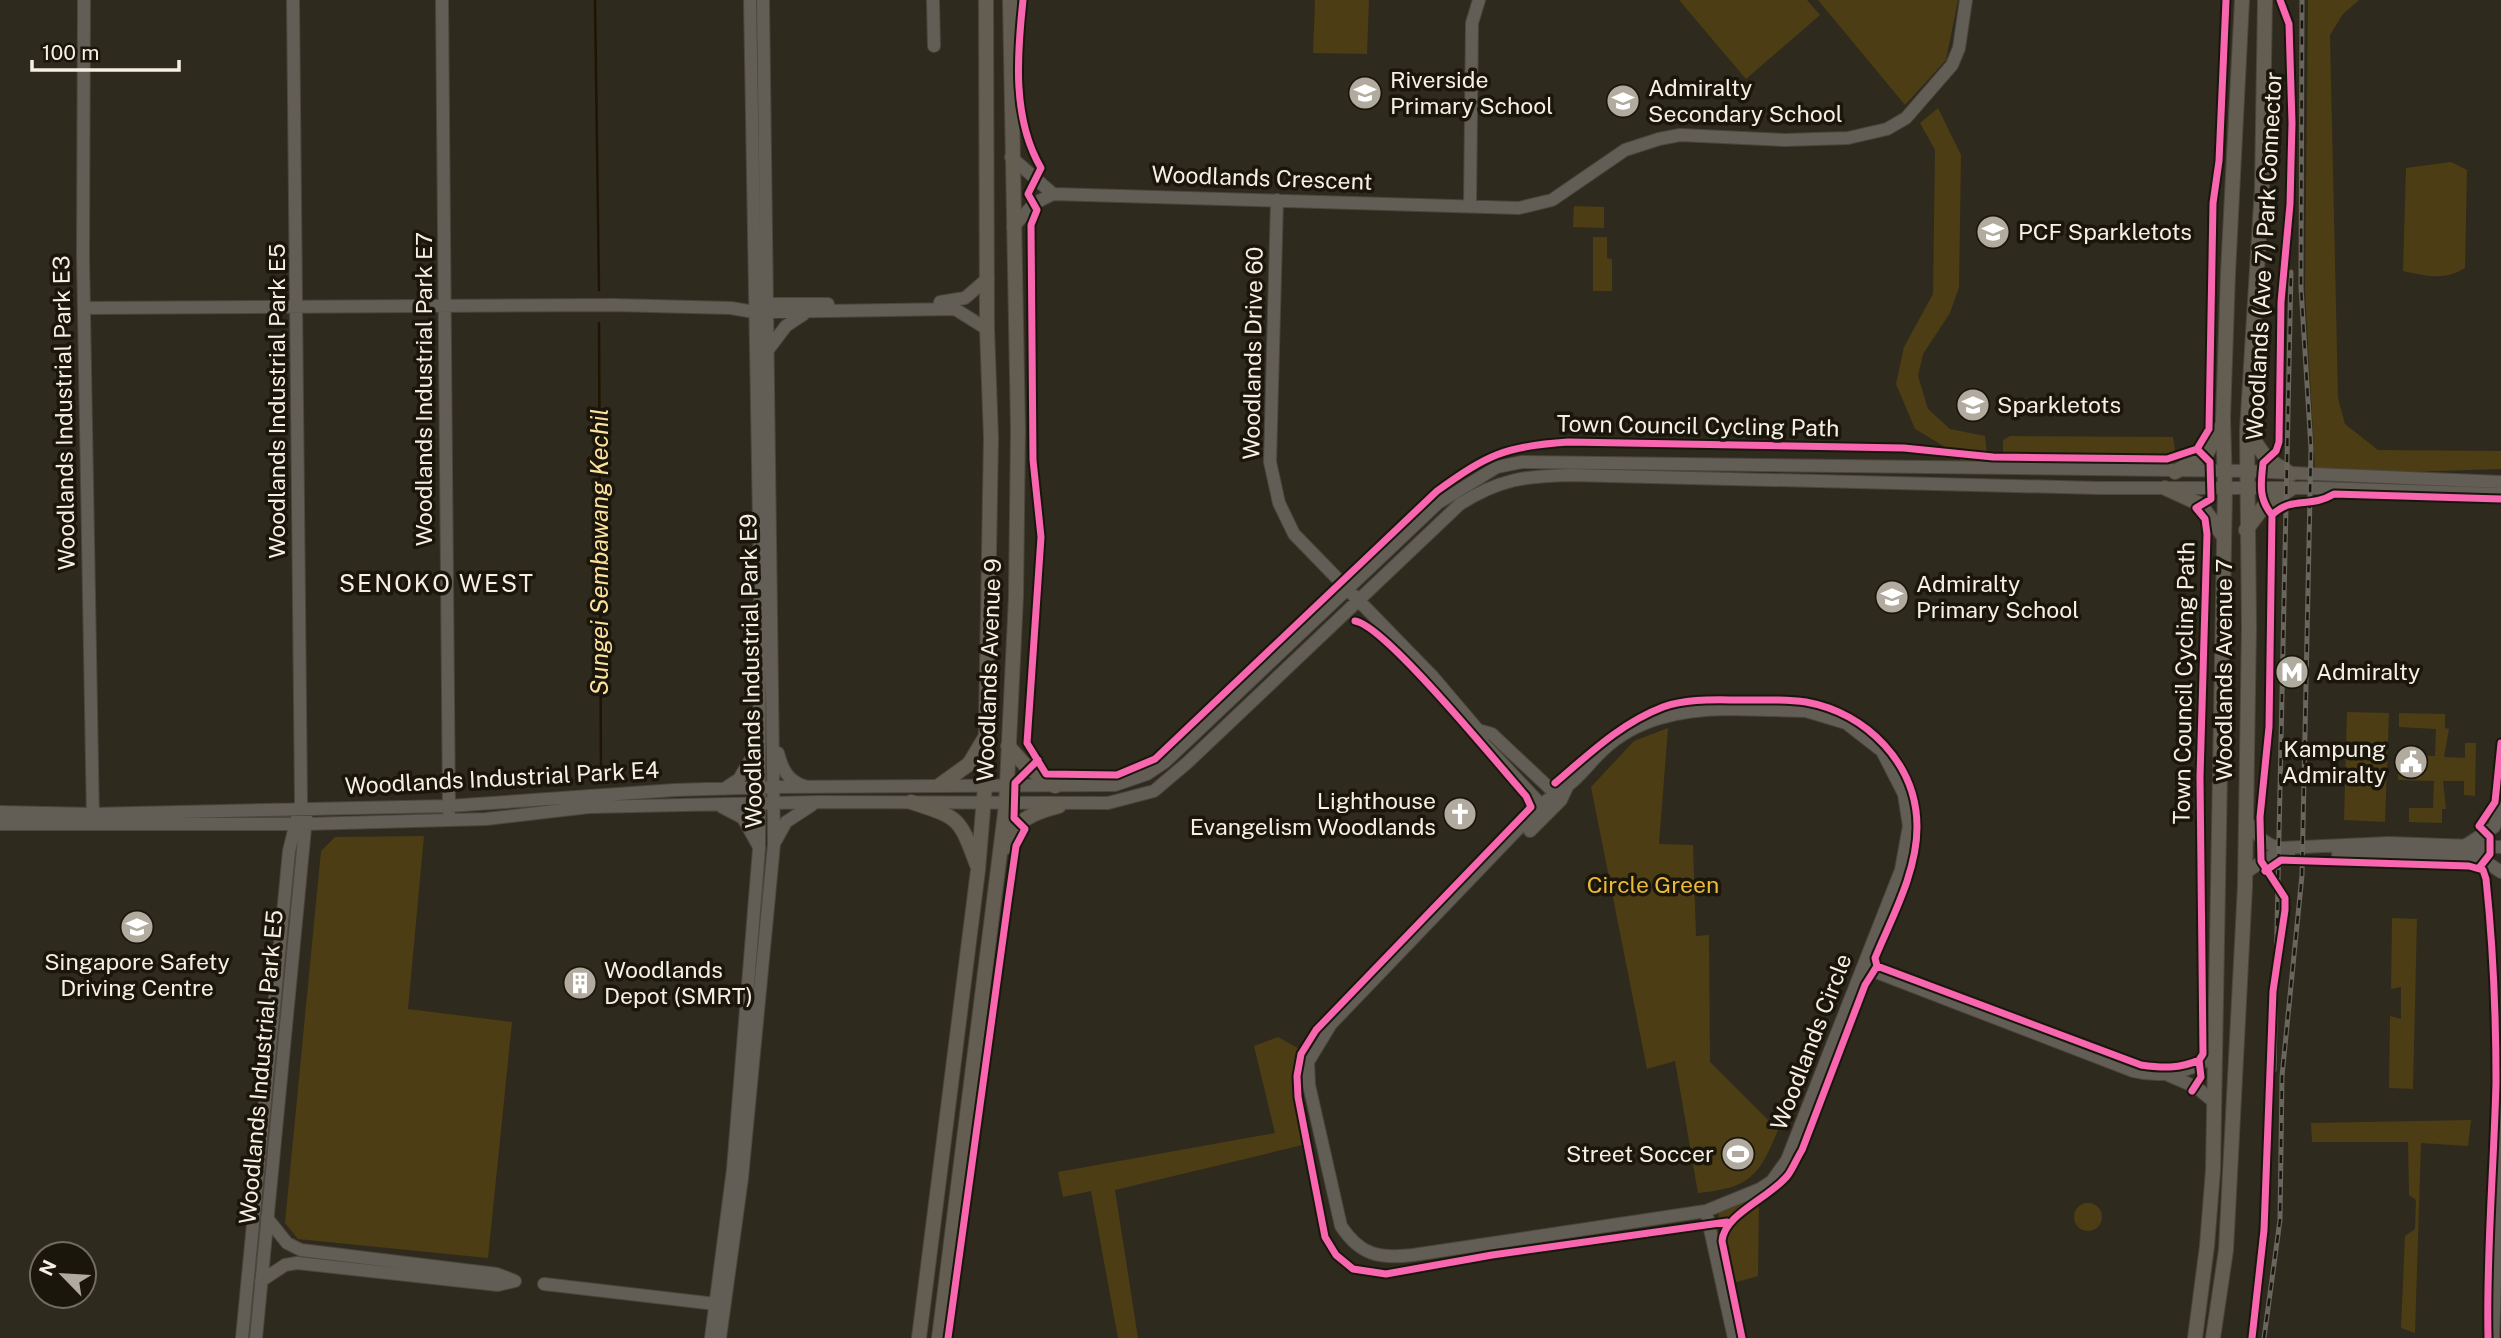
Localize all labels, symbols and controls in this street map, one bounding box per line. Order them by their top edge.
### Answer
scale bar [32,28,178,72]
text: 100 m [42,40,99,65]
place label: Riverside Primary School [1390,66,1553,119]
street label: Woodlands (Ave 7) Park Connector [2240,71,2287,441]
school or university icon: Riverside Primary School [1346,74,1384,112]
place label: Admiralty Secondary School [1648,74,1843,127]
school or university icon: Admiralty Secondary School [1604,82,1642,120]
street label: Woodlands Crescent [1151,160,1373,195]
school or university icon: PCF Sparkletots [1974,213,2012,251]
place label: PCF Sparkletots [2018,218,2192,245]
street label: Woodlands Industrial Park E7 [410,232,437,546]
street label: Woodlands Industrial Park E5 [263,243,290,559]
street label: Woodlands Drive 60 [1237,246,1268,460]
street label: Woodlands Industrial Park E3 [47,255,80,571]
school or university icon: Sparkletots [1954,386,1992,424]
place label: Sparkletots [1997,391,2121,418]
water label: Sungei Sembawang Kechil [585,408,613,696]
street label: Town Council Cycling Path [1556,410,1840,441]
street label: Woodlands Industrial Park E9 [734,513,767,829]
street label: Town Council Cycling Path [2168,541,2199,825]
street label: Woodlands Avenue 9 [971,558,1006,782]
street label: Woodlands Avenue 7 [2210,559,2237,781]
district label: SENOKO WEST [339,569,535,597]
place label: Admiralty Primary School [1916,570,2079,623]
school or university icon: Admiralty Primary School [1873,578,1911,616]
metro station icon: Admiralty [2273,653,2311,691]
place label: Admiralty [2316,658,2420,685]
place label: Kampung Admiralty [2282,735,2386,788]
public building icon: Kampung Admiralty [2392,743,2430,781]
street label: Woodlands Industrial Park E4 [344,756,660,799]
place label: Lighthouse Evangelism Woodlands [1190,787,1436,840]
church icon: Lighthouse Evangelism Woodlands [1441,795,1479,833]
park label: Circle Green [1587,871,1719,898]
school or university icon: Singapore Safety Driving Centre [118,908,156,946]
street label: Woodlands Industrial Park E5 [233,909,288,1225]
place label: Singapore Safety Driving Centre [44,948,230,1001]
street label: Woodlands Circle [1764,950,1857,1134]
place label: Woodlands Depot (SMRT) [604,956,753,1009]
building icon: Woodlands Depot (SMRT) [561,964,599,1002]
sports icon: Street Soccer [1719,1135,1757,1173]
place label: Street Soccer [1566,1140,1714,1167]
north arrow [28,1240,98,1310]
text: N [34,1256,61,1279]

